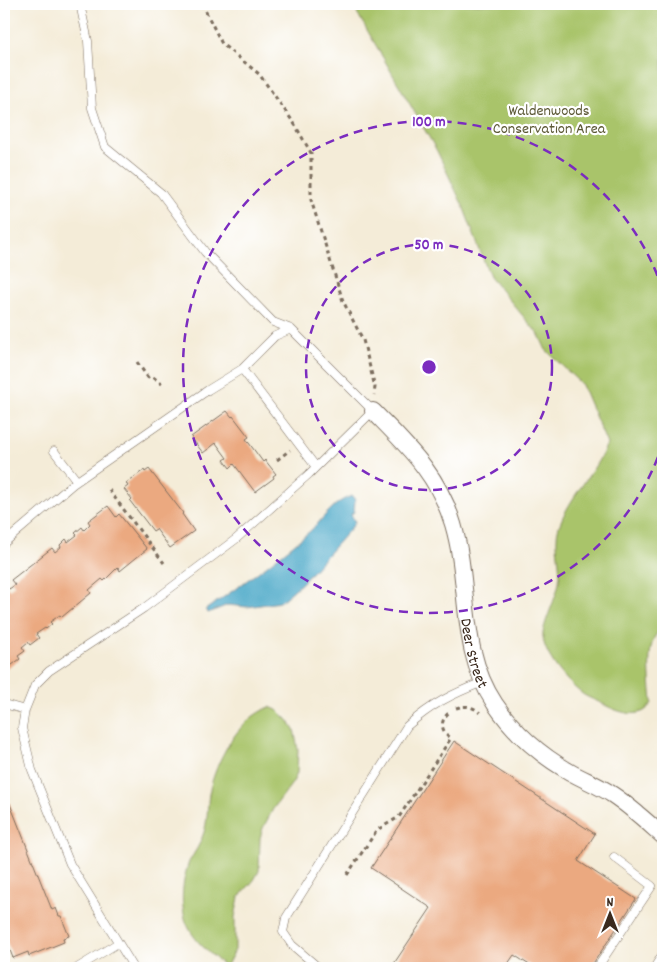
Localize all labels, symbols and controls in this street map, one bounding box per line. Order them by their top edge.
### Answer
park label: Waldenwoods Conservation Area [493,100,606,141]
text: 100 m [412,112,446,134]
text: 50 m [415,235,443,257]
centre of rings [420,358,438,376]
street label: Deer Street [453,617,493,692]
north arrow [584,890,634,940]
text: N [607,893,614,913]

